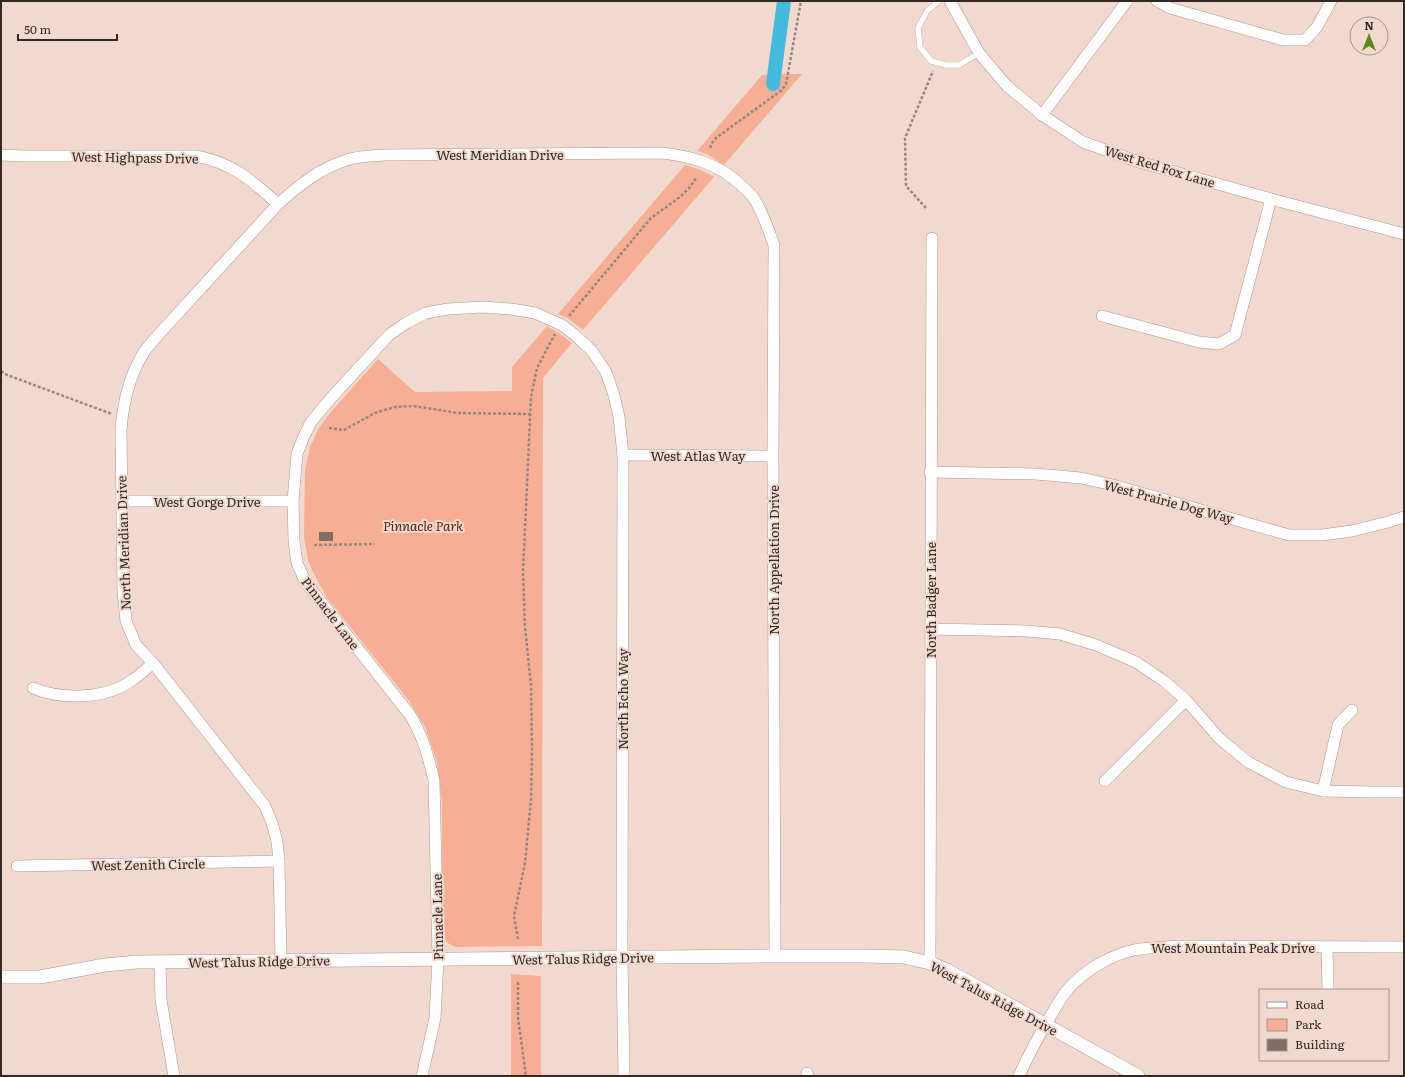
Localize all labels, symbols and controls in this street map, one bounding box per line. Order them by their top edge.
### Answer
scale bar [18,16,117,42]
north arrow [1349,16,1389,56]
text: N [1364,17,1374,33]
text: 50 m [24,20,51,38]
street label: West Red Fox Lane [1102,140,1218,192]
street label: West Meridian Drive [436,145,564,164]
street label: West Highpass Drive [71,146,199,168]
street label: West Atlas Way [651,446,746,465]
street label: North Meridian Drive [111,475,135,611]
street label: West Prairie Dog Way [1102,475,1236,528]
street label: North Appellation Drive [764,485,783,635]
street label: West Gorge Drive [153,492,261,511]
park label: Pinnacle Park [383,516,464,535]
street label: North Badger Lane [921,541,940,658]
street label: Pinnacle Lane [297,573,365,653]
street label: North Echo Way [613,648,632,750]
street label: West Zenith Circle [91,854,205,874]
street label: Pinnacle Lane [427,873,447,960]
street label: West Mountain Peak Drive [1151,938,1315,957]
street label: West Talus Ridge Drive [512,947,654,969]
street label: West Talus Ridge Drive [188,950,330,972]
street label: West Talus Ridge Drive [927,956,1061,1040]
legend [1259,989,1389,1061]
text: Road [1295,995,1325,1013]
text: Park [1295,1015,1322,1033]
text: Building [1295,1035,1345,1053]

